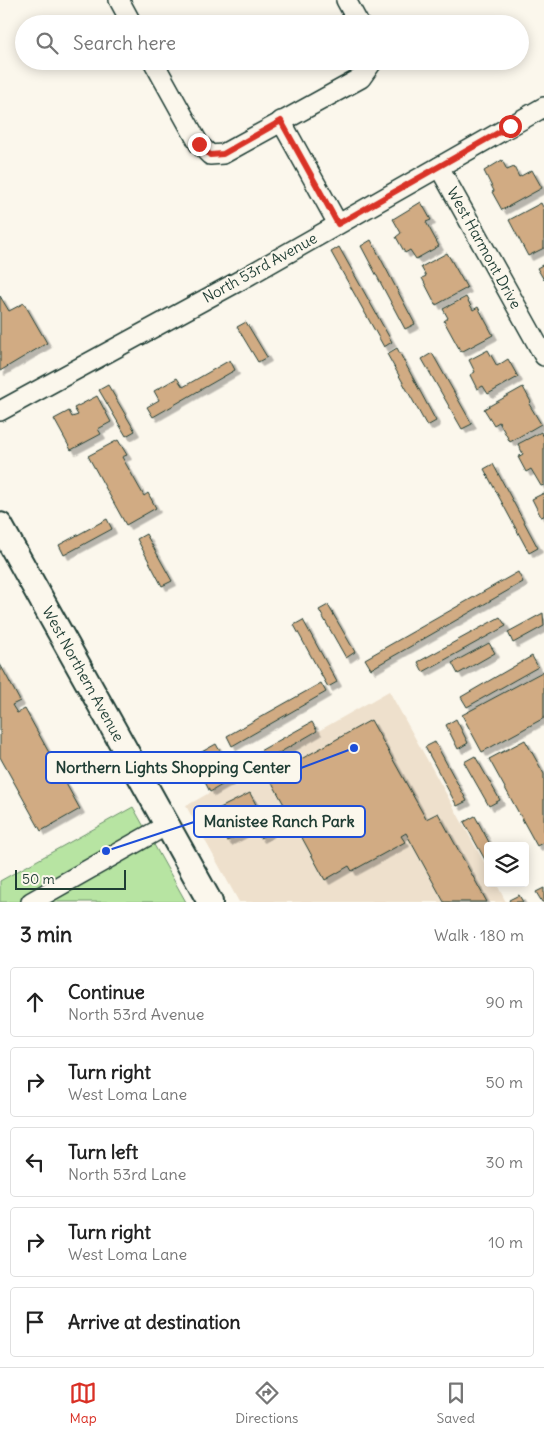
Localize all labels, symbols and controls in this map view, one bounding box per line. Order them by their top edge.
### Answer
search box [15,15,529,70]
icon: search [33,29,61,57]
text: Search here [73,31,176,55]
route start [499,115,522,138]
route end [188,133,211,156]
street label: West Harmont Drive [443,184,526,312]
street label: North 53rd Avenue [199,228,320,307]
street label: West Northern Avenue [38,603,129,745]
callout: Northern Lights Shopping Center [46,752,301,783]
text: Northern Lights Shopping Center [55,757,291,778]
callout: Manistee Ranch Park [194,806,365,837]
text: Manistee Ranch Park [203,811,355,831]
map controls [484,842,529,887]
button: layers [484,842,529,887]
scale bar [15,867,126,890]
text: 50 m [22,870,55,888]
text: 3 min [20,921,72,948]
text: Walk · 180 m [434,925,524,945]
text: Continue [68,980,145,1004]
icon: ahead [21,988,49,1016]
text: 90 m [485,992,523,1012]
text: North 53rd Avenue [68,1004,204,1024]
text: Turn right [68,1060,151,1084]
icon: right [21,1068,49,1096]
text: 50 m [485,1072,523,1092]
text: West Loma Lane [68,1084,187,1104]
text: Turn left [68,1140,138,1164]
icon: left [21,1148,49,1176]
text: 30 m [486,1152,523,1172]
text: North 53rd Lane [68,1164,186,1184]
text: Turn right [68,1220,151,1244]
icon: right [21,1228,49,1256]
text: 10 m [488,1232,523,1252]
text: West Loma Lane [68,1244,187,1264]
icon: arrive [21,1308,49,1336]
text: Arrive at destination [68,1310,241,1334]
tab: Map [69,1379,97,1427]
tab: Directions [235,1379,298,1427]
tab: Saved [437,1379,475,1427]

